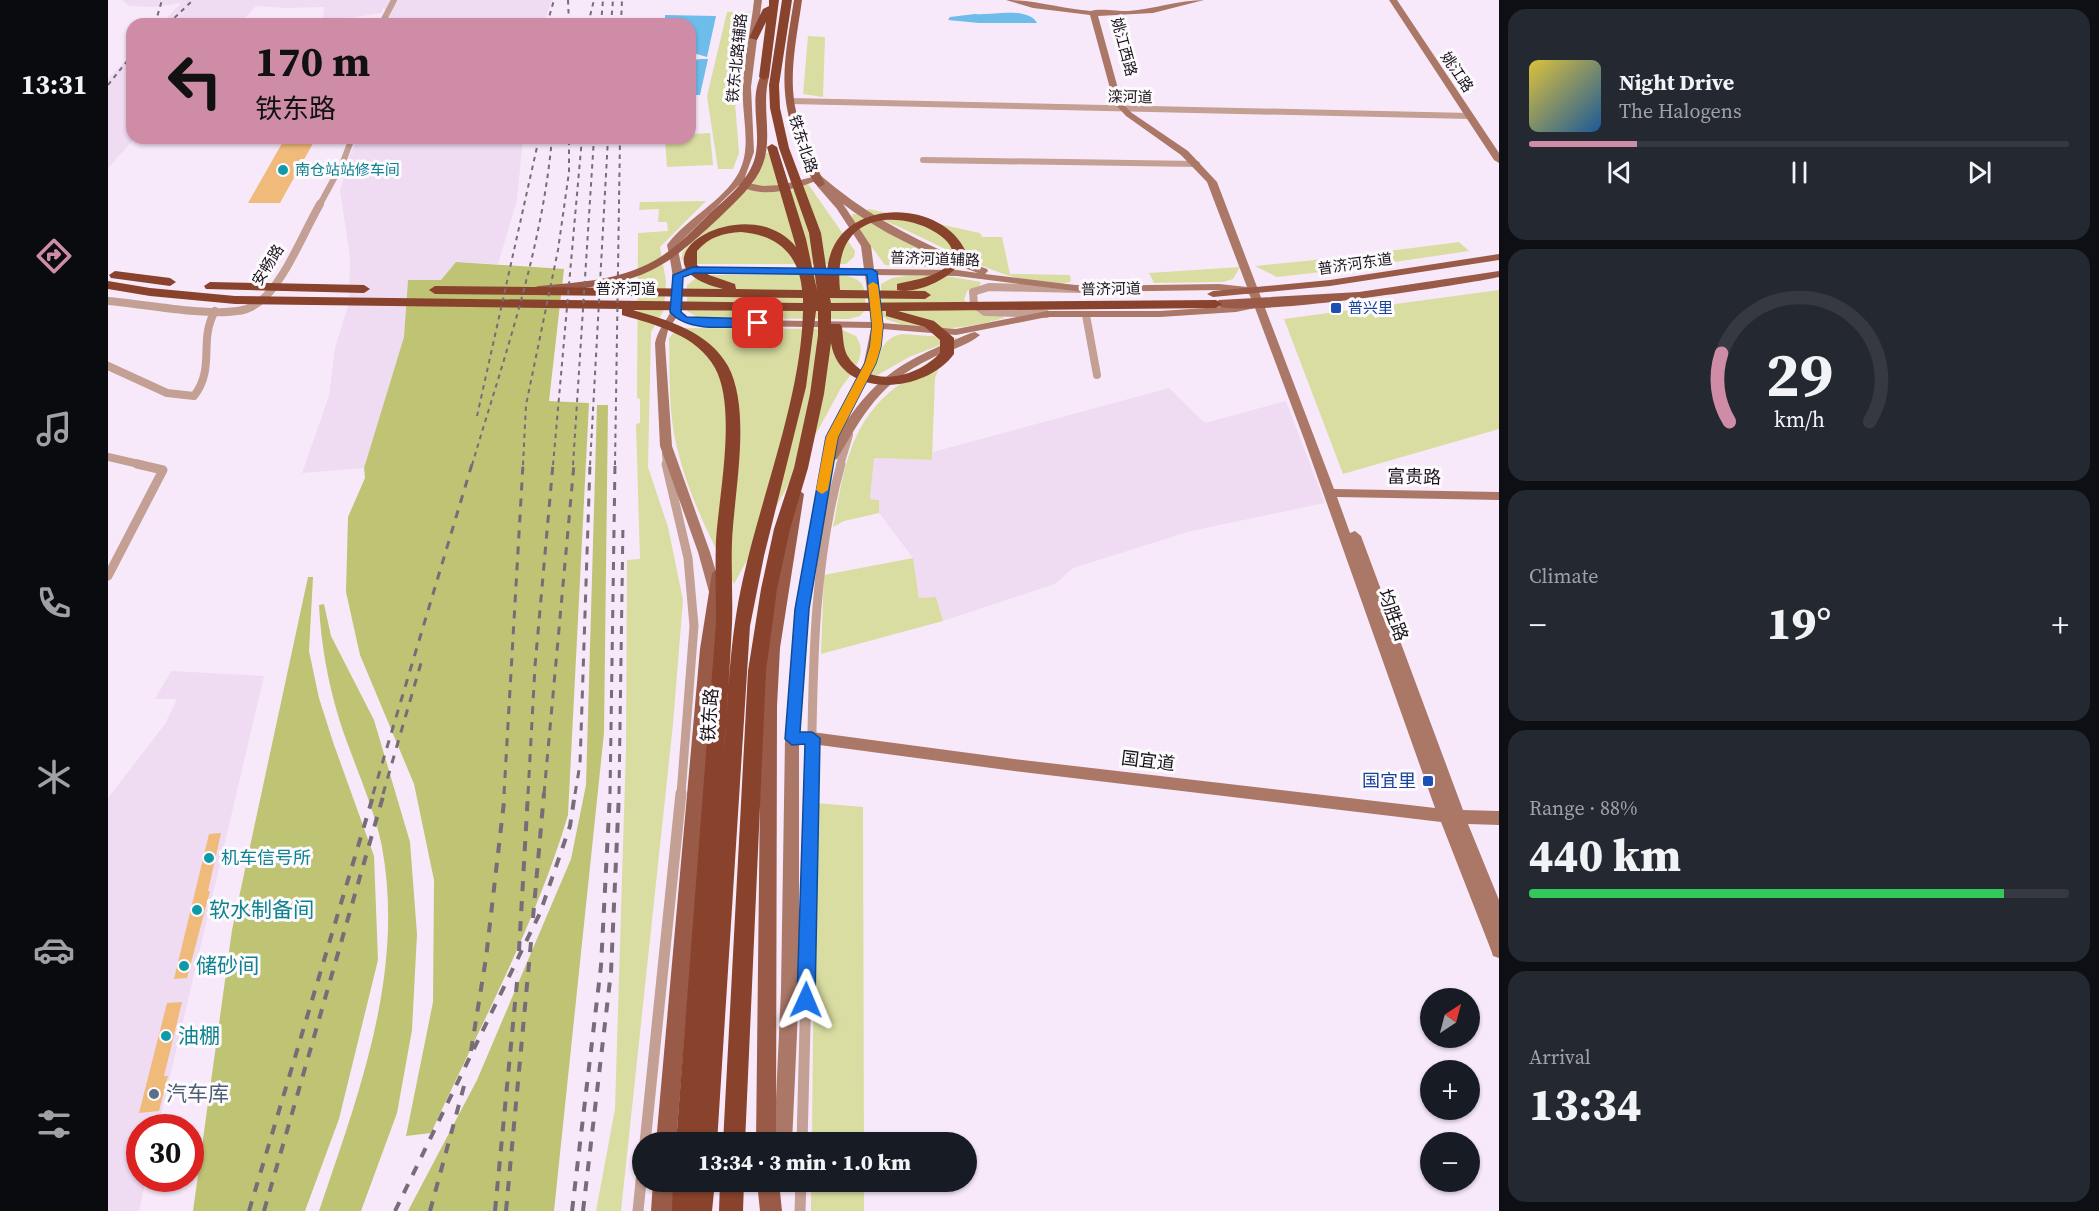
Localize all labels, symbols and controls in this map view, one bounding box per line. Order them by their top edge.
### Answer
street label: 铁东北路辅路 [721,12,752,104]
street label: 姚江西路 [1107,15,1142,79]
text: 170 m [255,32,370,90]
icon: left [156,42,234,120]
street label: 姚江路 [1436,47,1479,96]
text: 13:31 [21,66,87,103]
text: Night Drive [1619,67,1734,97]
street label: 滦河道 [1107,86,1153,107]
text: 铁东路 [255,90,336,127]
text: The Halogens [1619,97,1742,125]
street label: 铁东北路 [784,112,823,176]
icon: previous [1603,156,1636,189]
icon: pause [1783,156,1816,189]
icon: next [1963,156,1996,189]
place label: 南仓站站修车间 [295,159,400,180]
marker: 南仓站站修车间 [276,163,290,177]
icon: directions [33,235,75,277]
street label: 安畅路 [247,240,288,289]
street label: 普济河道辅路 [890,246,980,271]
street label: 普济河东道 [1316,248,1394,279]
street label: 普济河道 [1081,277,1141,300]
street label: 普济河道 [596,278,656,299]
pin [732,297,783,348]
place label: 普兴里 [1348,297,1393,318]
marker: 普兴里 [1329,301,1343,315]
icon: arrive [741,306,774,339]
text: 29 [1765,331,1833,417]
text: km/h [1773,406,1825,435]
icon: music [33,408,75,450]
street label: 富贵路 [1387,464,1441,489]
text: Climate [1529,562,1598,590]
icon: phone [33,582,75,624]
street label: 均胜路 [1372,585,1414,644]
text: 19° [1767,592,1831,654]
text: − [1529,602,1547,647]
text: + [2051,602,2069,647]
street label: 铁东路 [695,687,724,743]
street label: 国宜道 [1120,745,1176,776]
icon: climate [33,756,75,798]
place label: 国宜里 [1362,768,1416,793]
marker: 国宜里 [1421,774,1435,788]
text: Range · 88% [1529,794,1638,822]
text: 440 km [1529,824,1681,886]
place label: 机车信号所 [221,845,311,870]
marker: 机车信号所 [202,851,216,865]
place label: 软水制备间 [209,895,314,924]
marker: 软水制备间 [190,903,204,917]
icon: car [33,929,75,971]
place label: 储砂间 [196,951,259,980]
marker: 储砂间 [177,959,191,973]
position arrow [774,968,838,1032]
north arrow [1420,988,1480,1048]
map controls [1420,988,1480,1192]
place label: 油棚 [178,1021,220,1050]
marker: 油棚 [159,1029,173,1043]
text: Arrival [1529,1043,1591,1071]
button: + [1420,1060,1480,1120]
text: 13:34 [1529,1073,1642,1135]
place label: 汽车库 [166,1079,229,1108]
marker: 汽车库 [147,1087,161,1101]
icon: filters [33,1103,75,1145]
speed limit sign: 30 [126,1114,204,1192]
button: − [1420,1132,1480,1192]
text: 13:34 · 3 min · 1.0 km [698,1147,911,1177]

